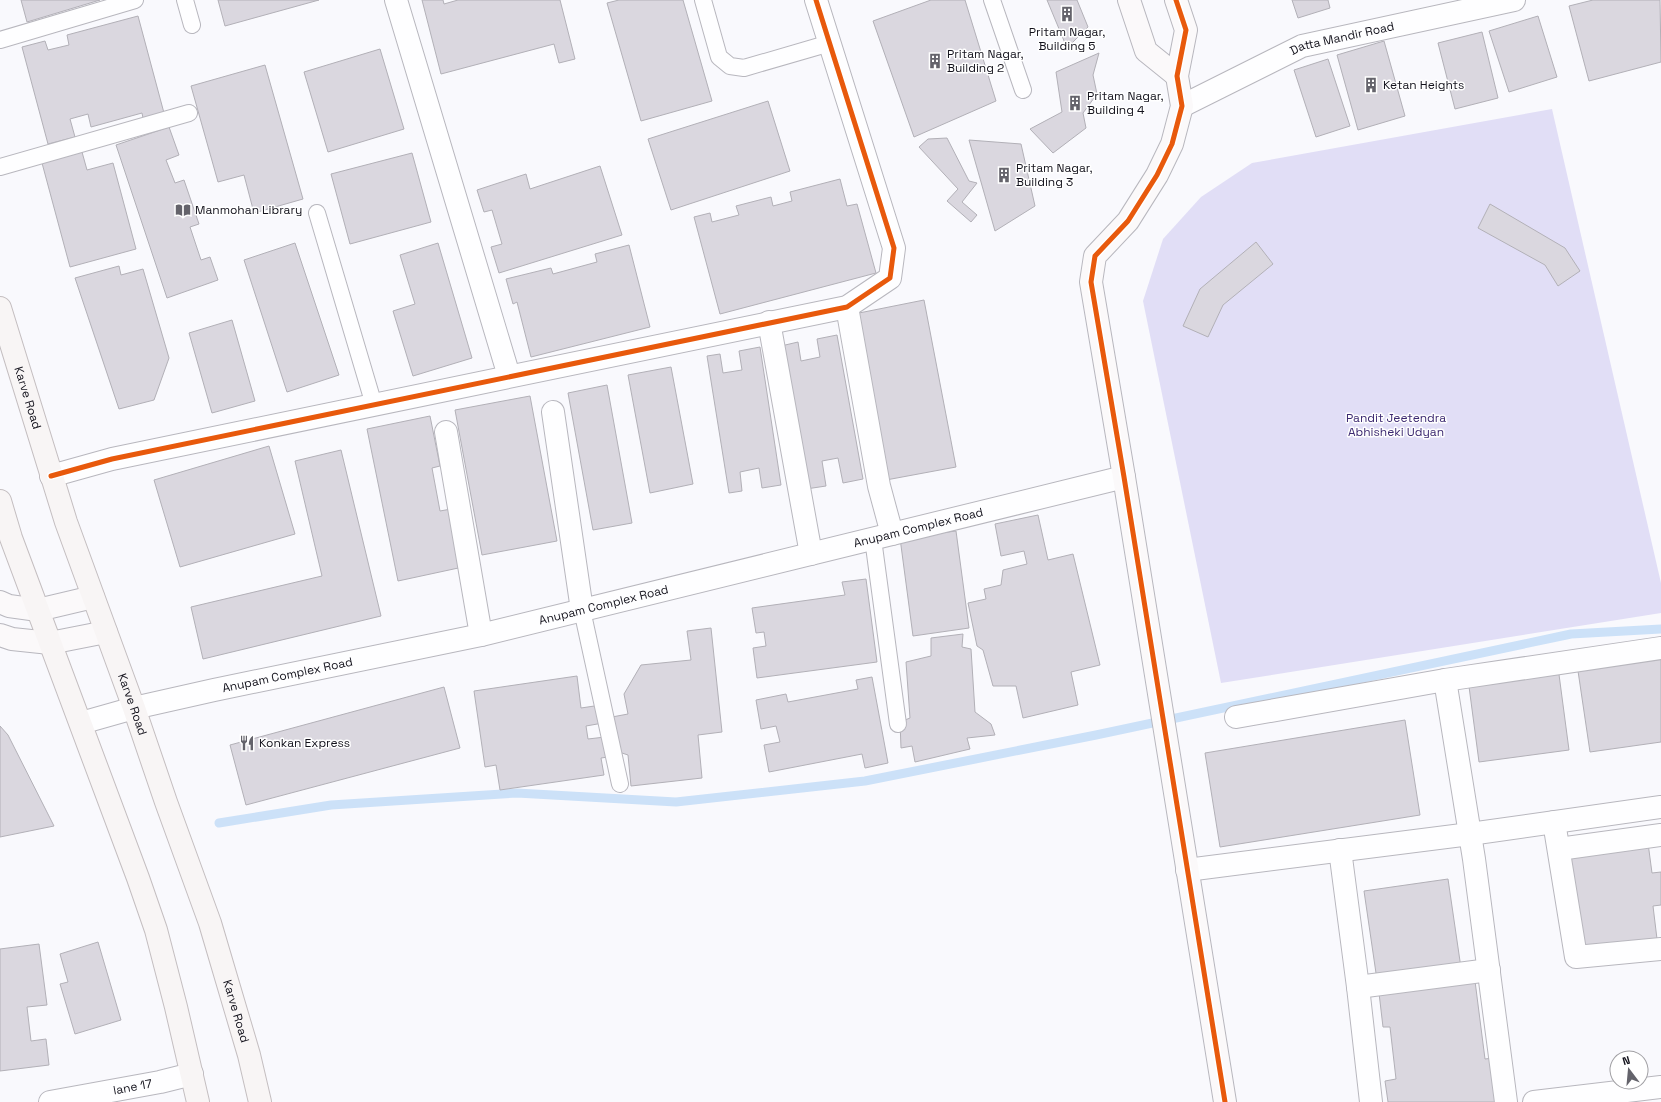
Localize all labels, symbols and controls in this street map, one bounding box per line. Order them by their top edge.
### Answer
building icon: Pritam Nagar, Building 5 [1058,5,1076,23]
street label: Datta Mandir Road [1287,18,1396,59]
place label: Pritam Nagar, Building 5 [1029,24,1105,54]
place label: Pritam Nagar, Building 2 [947,46,1024,76]
building icon: Pritam Nagar, Building 2 [926,52,944,70]
building icon: Ketan Heights [1362,76,1380,94]
place label: Ketan Heights [1383,77,1464,93]
place label: Pritam Nagar, Building 4 [1087,88,1164,118]
building icon: Pritam Nagar, Building 4 [1066,94,1084,112]
place label: Pritam Nagar, Building 3 [1016,160,1093,190]
building icon: Pritam Nagar, Building 3 [995,166,1013,184]
library icon: Manmohan Library [174,201,192,219]
place label: Manmohan Library [195,202,302,218]
street label: Karve Road [11,365,45,431]
park label: Pandit Jeetendra Abhisheki Udyan [1346,410,1446,440]
street label: Anupam Complex Road [852,504,985,551]
street label: Anupam Complex Road [537,581,670,628]
street label: Anupam Complex Road [221,654,354,696]
street label: Karve Road [114,671,151,737]
restaurant icon: Konkan Express [238,734,256,752]
place label: Konkan Express [259,735,350,751]
street label: Karve Road [219,978,253,1044]
north arrow [1609,1050,1649,1090]
text: N [1621,1053,1632,1068]
street label: lane 17 [112,1076,154,1098]

